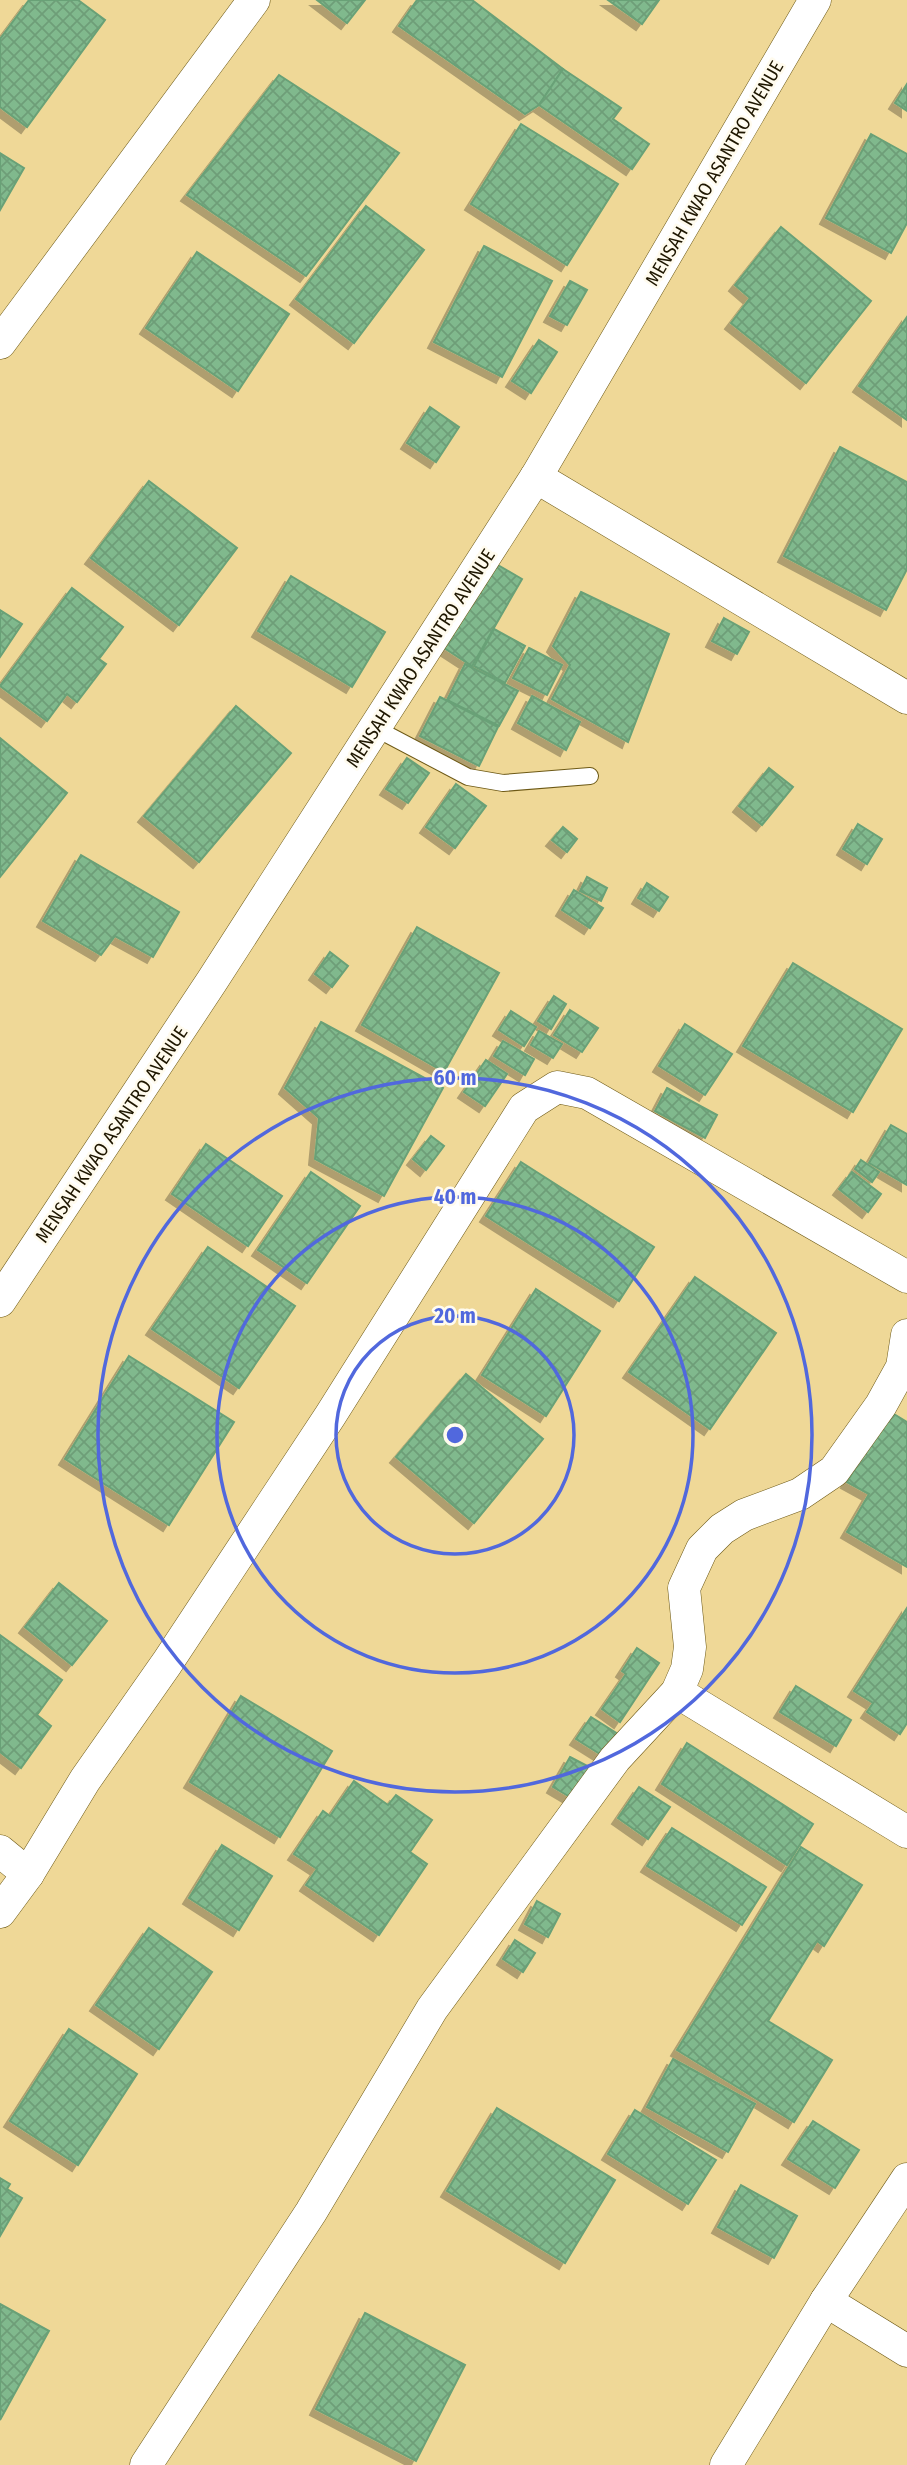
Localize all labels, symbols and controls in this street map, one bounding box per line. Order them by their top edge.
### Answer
street label: MENSAH KWAO ASANTRO AVENUE [640,57,788,290]
street label: MENSAH KWAO ASANTRO AVENUE [341,545,500,772]
street label: MENSAH KWAO ASANTRO AVENUE [30,1022,193,1247]
text: 60 m [434,1065,476,1091]
text: 40 m [434,1184,476,1210]
text: 20 m [433,1303,476,1329]
centre of rings [443,1423,467,1447]

